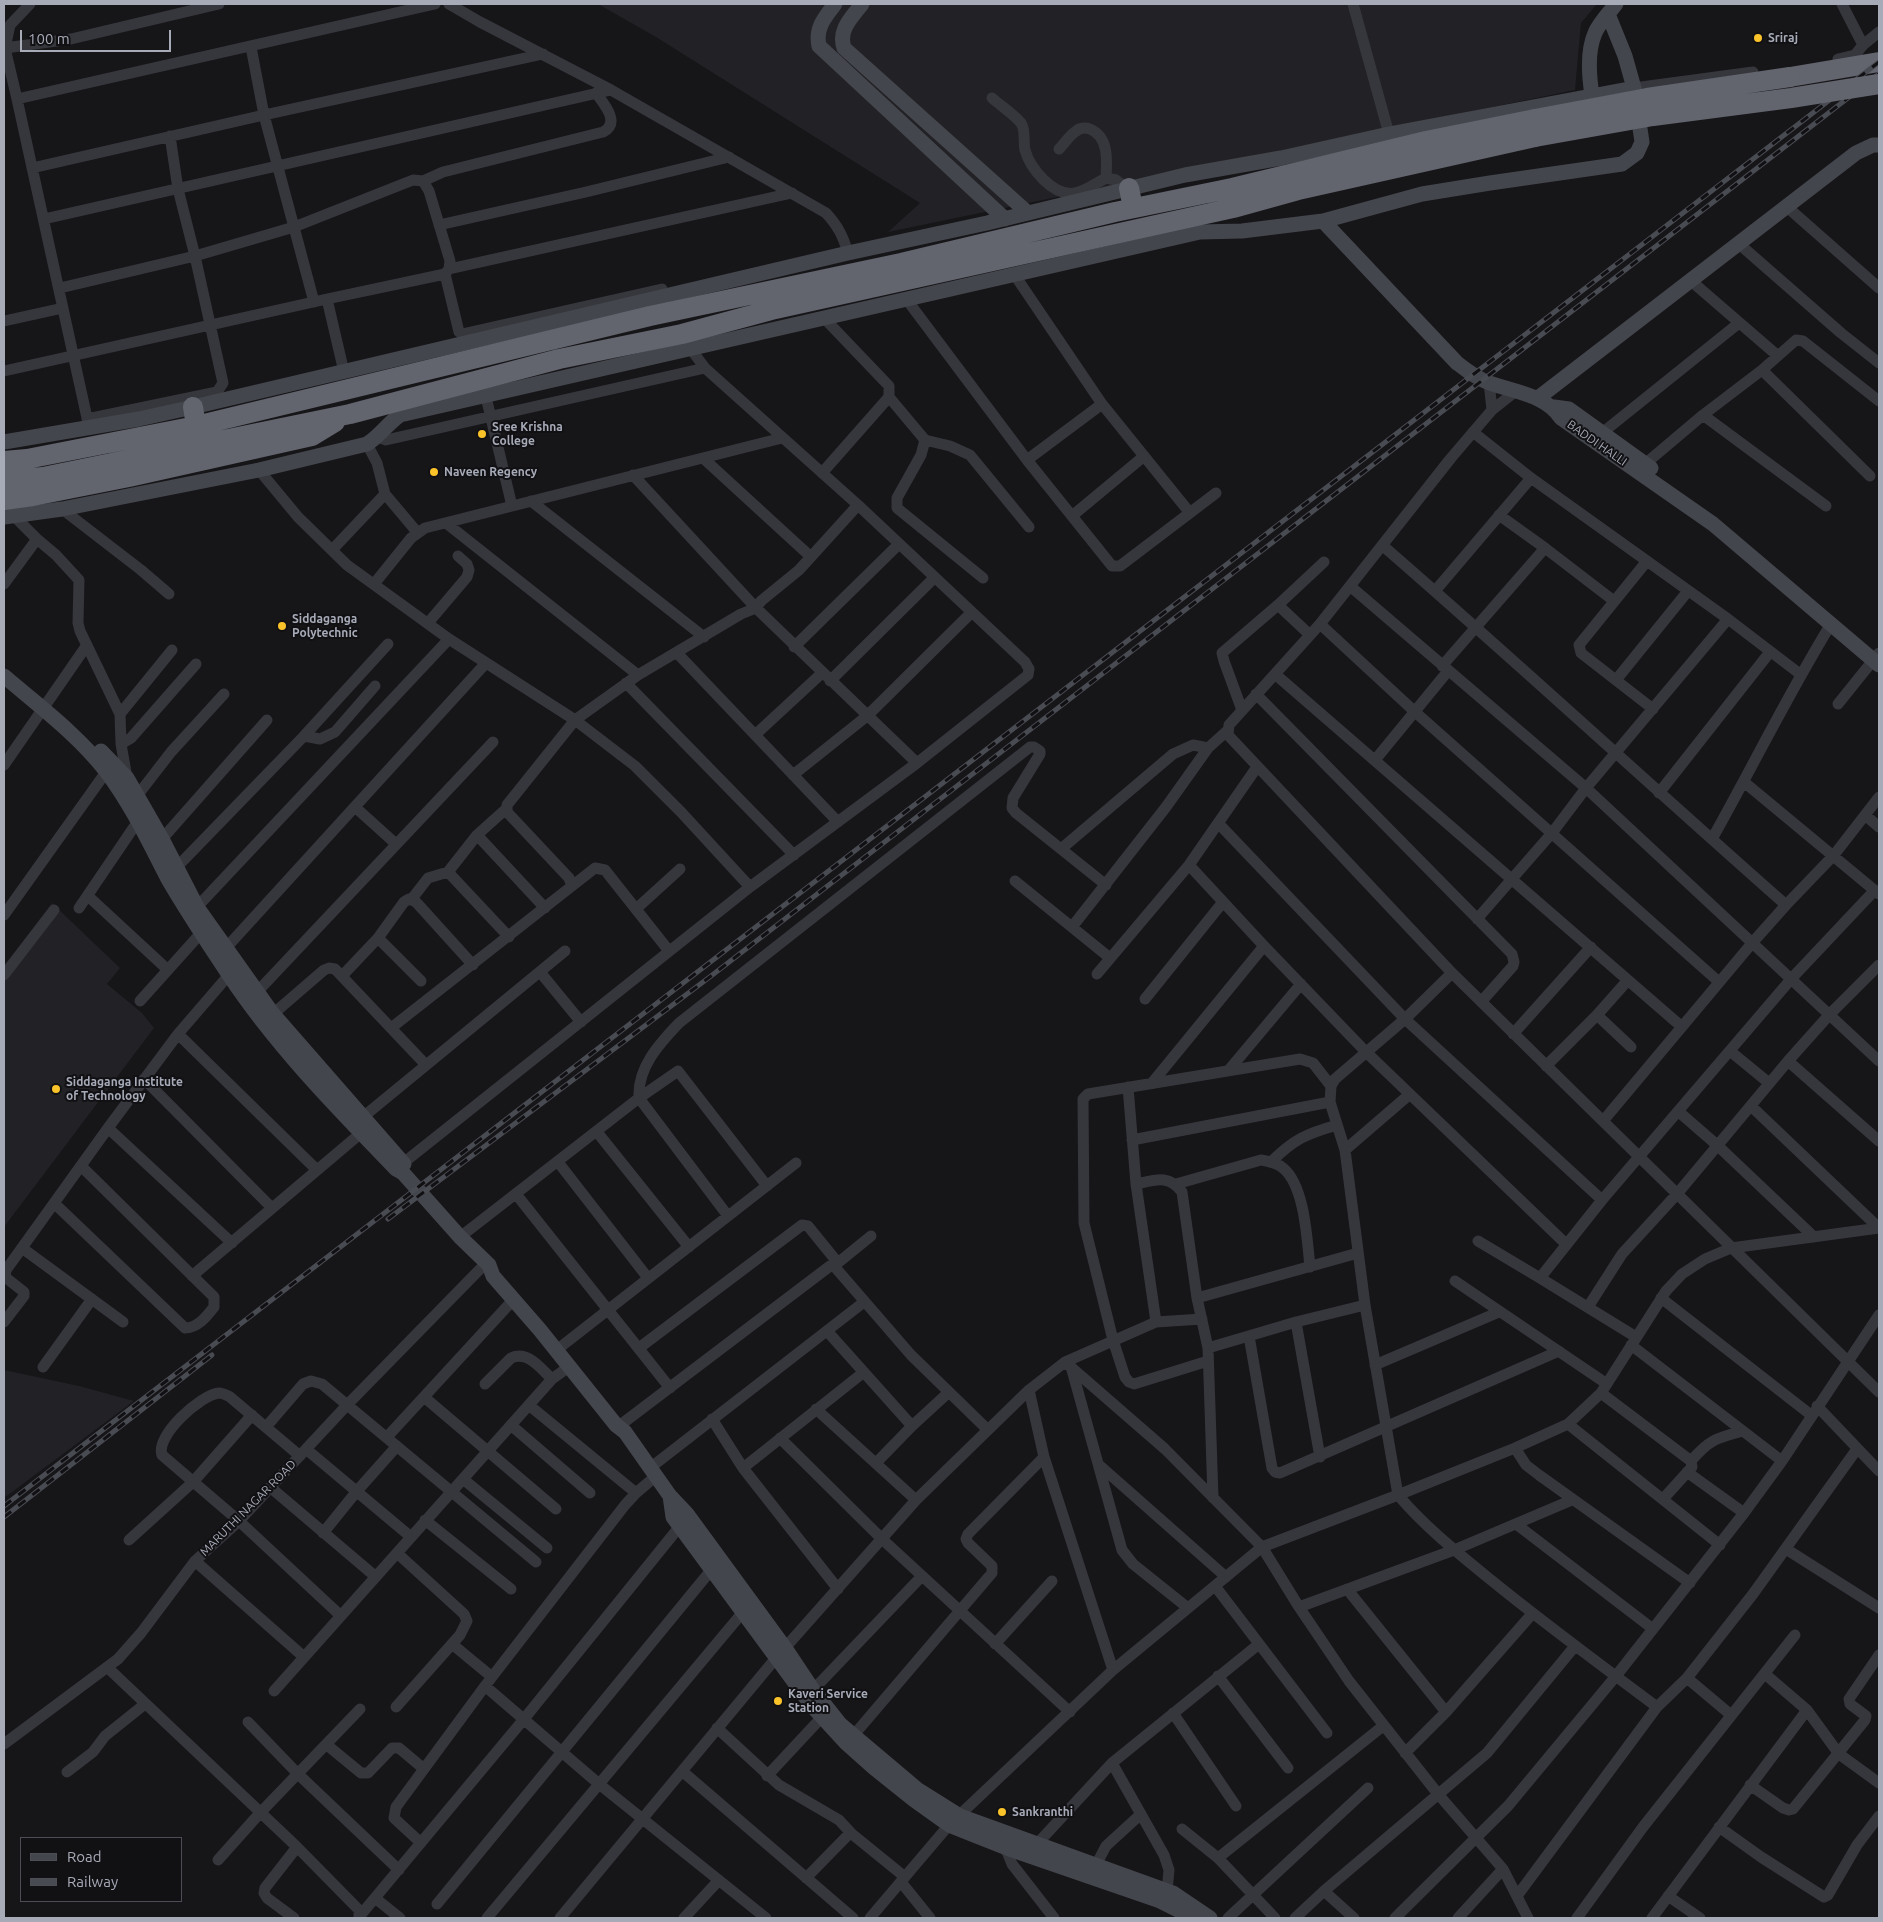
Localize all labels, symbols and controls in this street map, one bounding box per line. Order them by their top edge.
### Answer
scale bar [22,20,174,52]
text: 100 m [28,30,70,47]
place label: Sriraj [1768,31,1798,45]
marker: Sriraj [1752,32,1764,44]
street label: BADDI HALLI [1564,417,1630,469]
place label: Sree Krishna College [492,420,563,448]
marker: Sree Krishna College [476,428,488,440]
place label: Naveen Regency [444,465,537,479]
marker: Naveen Regency [428,466,440,478]
place label: Siddaganga Polytechnic [292,612,358,640]
marker: Siddaganga Polytechnic [276,620,288,632]
place label: Siddaganga Institute of Technology [66,1075,183,1103]
marker: Siddaganga Institute of Technology [50,1083,62,1095]
street label: MARUTHI NAGAR ROAD [197,1457,299,1559]
place label: Kaveri Service Station [788,1687,868,1715]
marker: Kaveri Service Station [772,1695,784,1707]
place label: Sankranthi [1012,1805,1073,1819]
marker: Sankranthi [996,1806,1008,1818]
legend [20,1837,182,1902]
text: Road [67,1848,102,1865]
text: Railway [67,1873,118,1890]

